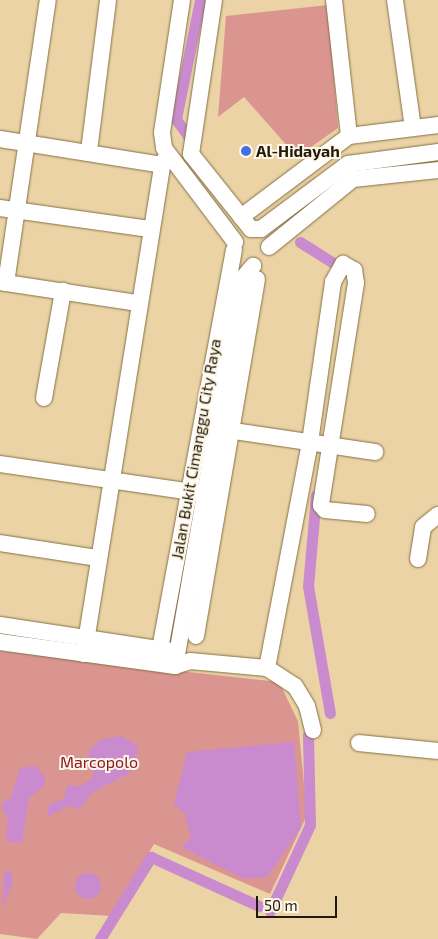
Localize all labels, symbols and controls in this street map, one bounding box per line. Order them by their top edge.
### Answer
place label: Al-Hidayah [256,141,340,161]
marker: Al-Hidayah [240,145,252,157]
street label: Jalan Bukit Cimanggu City Raya [167,337,225,561]
park label: Marcopolo [60,752,138,772]
scale bar [258,886,339,918]
text: 50 m [264,896,298,914]

